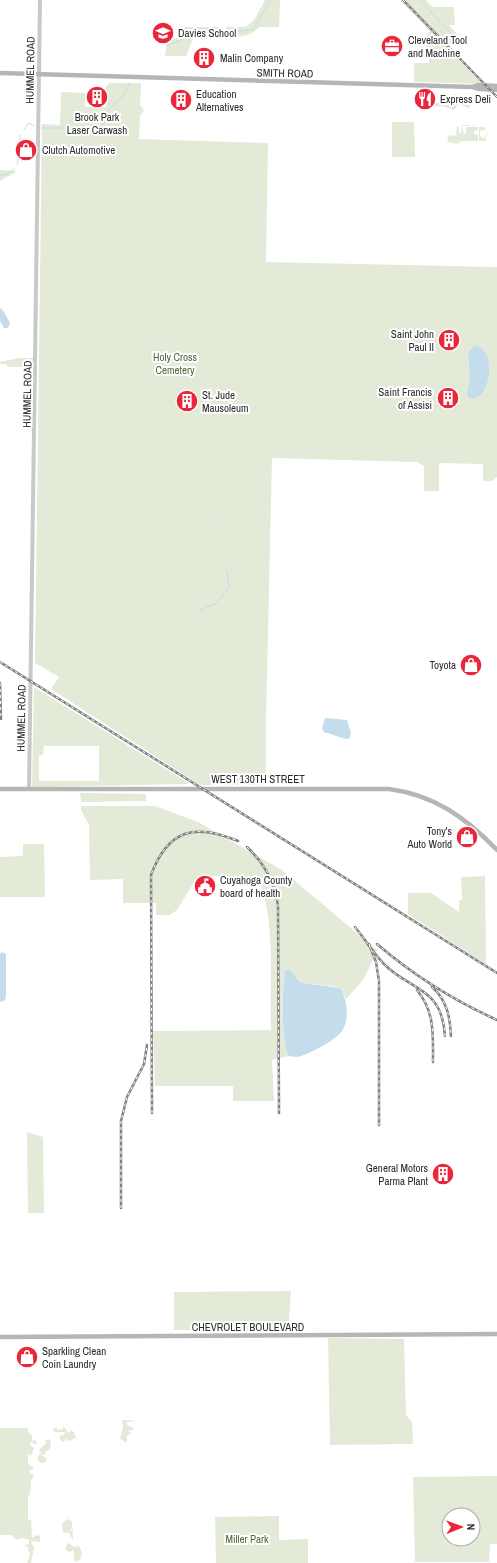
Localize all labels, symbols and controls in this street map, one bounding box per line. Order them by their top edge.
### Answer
school or university icon: Davies School [150,20,176,46]
place label: Davies School [178,26,236,40]
office icon: Cleveland Tool and Machine [379,33,405,59]
place label: Cleveland Tool and Machine [408,33,467,60]
street label: HUMMEL ROAD [22,36,38,104]
building icon: Malin Company [191,45,217,71]
place label: Malin Company [220,51,284,65]
street label: SMITH ROAD [257,66,313,80]
building icon: Brook Park Laser Carwash [84,84,110,110]
restaurant icon: Express Deli [412,86,438,112]
building icon: Education Alternatives [168,87,194,113]
place label: Education Alternatives [195,87,244,114]
place label: Express Deli [440,92,491,106]
place label: Brook Park Laser Carwash [67,110,127,137]
shop icon: Clutch Automotive [13,137,39,163]
place label: Clutch Automotive [42,143,115,157]
place label: Saint John Paul II [391,327,434,354]
building icon: Saint John Paul II [436,327,462,353]
park label: Holy Cross Cemetery [153,350,198,377]
street label: HUMMEL ROAD [19,360,35,428]
place label: Saint Francis of Assisi [378,385,432,412]
building icon: Saint Francis of Assisi [435,385,461,411]
building icon: St. Jude Mausoleum [174,388,200,414]
place label: St. Jude Mausoleum [202,388,249,415]
shop icon: Toyota [458,652,484,678]
place label: Toyota [429,658,456,672]
street label: HUMMEL ROAD [13,684,29,752]
street label: WEST 130TH STREET [211,772,305,786]
place label: Tony's Auto World [407,824,452,851]
shop icon: Tony's Auto World [454,824,480,850]
public building icon: Cuyahoga County board of health [192,873,218,899]
place label: Cuyahoga County board of health [220,873,293,900]
place label: General Motors Parma Plant [366,1161,428,1188]
building icon: General Motors Parma Plant [430,1161,456,1187]
street label: CHEVROLET BOULEVARD [192,1320,304,1334]
shop icon: Sparkling Clean Coin Laundry [14,1344,40,1370]
place label: Sparkling Clean Coin Laundry [42,1344,106,1371]
north arrow [441,1507,481,1547]
text: N [464,1523,478,1530]
park label: Miller Park [225,1532,269,1546]

